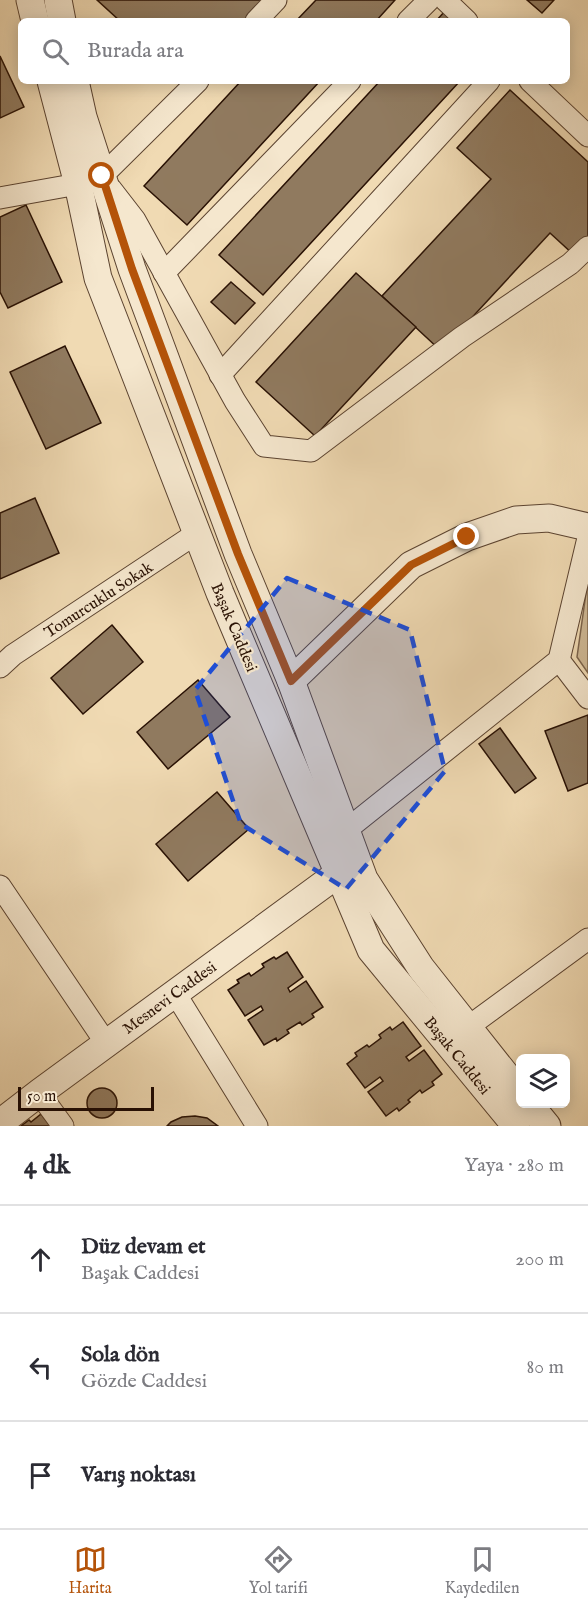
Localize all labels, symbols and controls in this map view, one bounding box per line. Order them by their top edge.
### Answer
search box [18,18,570,84]
icon: search [39,35,72,68]
text: Burada ara [87,37,184,65]
route start [88,162,114,188]
route end [453,523,479,549]
street label: Tomurcuklu Sokak [41,558,158,643]
street label: Başak Caddesi [205,580,261,675]
street label: Mesnevi Caddesi [119,958,221,1039]
street label: Başak Caddesi [419,1013,494,1099]
map controls [516,1054,570,1108]
button: layers [516,1054,570,1108]
scale bar [18,1084,154,1112]
text: 50 m [27,1087,56,1107]
text: 4 dk [24,1149,70,1182]
text: Yaya · 280 m [464,1153,564,1178]
text: Düz devam et [81,1233,206,1261]
icon: ahead [24,1243,57,1276]
text: 200 m [515,1247,564,1272]
text: Başak Caddesi [81,1261,199,1286]
text: Sola dön [81,1341,160,1369]
icon: left [24,1351,57,1384]
text: 80 m [527,1355,564,1380]
text: Gözde Caddesi [81,1369,207,1394]
icon: arrive [24,1459,57,1492]
text: Varış noktası [81,1461,196,1489]
tab: Harita [69,1543,112,1599]
tab: Yol tarifi [249,1543,308,1599]
tab: Kaydedilen [445,1543,519,1599]

